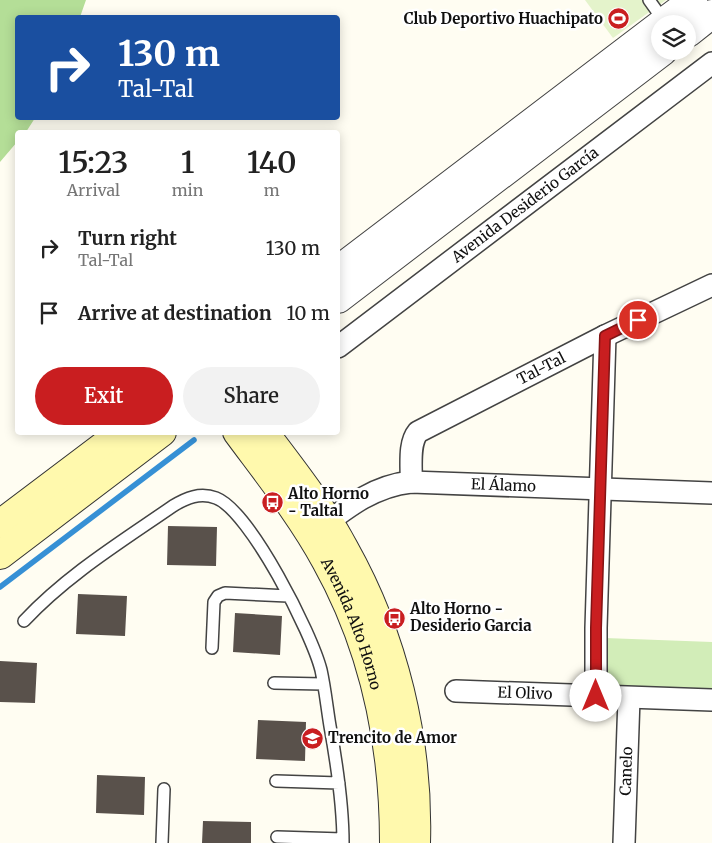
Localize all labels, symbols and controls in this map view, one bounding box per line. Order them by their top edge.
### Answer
sports icon: Club Deportivo Huachipato [607,7,631,31]
place label: Club Deportivo Huachipato [404,9,603,28]
map controls [651,15,696,60]
button: layers [651,15,696,60]
text: 130 m [118,32,220,76]
icon: right [35,35,100,100]
text: Tal-Tal [118,75,194,103]
text: 15:23 [58,143,128,181]
text: 1 [181,143,194,181]
text: 140 [247,143,297,181]
street label: Avenida Desiderio García [447,143,602,267]
text: Arrival [67,180,120,200]
text: min [172,180,203,200]
text: m [264,180,280,200]
text: Turn right [78,226,177,250]
icon: right [35,234,63,262]
text: 130 m [266,236,320,260]
text: Tal-Tal [78,250,133,270]
icon: arrive [35,299,63,327]
pin [617,299,659,341]
text: Arrive at destination [78,301,272,325]
text: 10 m [287,301,330,325]
icon: arrive [624,306,652,334]
street label: Tal-Tal [514,348,569,389]
button: Exit [35,367,173,425]
button: Share [183,367,320,425]
street label: El Álamo [471,474,537,496]
place label: Alto Horno - Taltal [287,484,369,520]
bus stop icon: Alto Horno - Taltal [260,491,284,515]
street label: Avenida Alto Horno [317,553,386,692]
place label: Alto Horno - Desiderio Garcia [409,599,532,635]
bus stop icon: Alto Horno - Desiderio Garcia [382,606,406,630]
position arrow [569,669,621,721]
street label: El Olivo [497,682,553,703]
school or university icon: Trencito de Amor [300,726,324,750]
place label: Trencito de Amor [328,728,457,747]
street label: Canelo [616,746,636,796]

